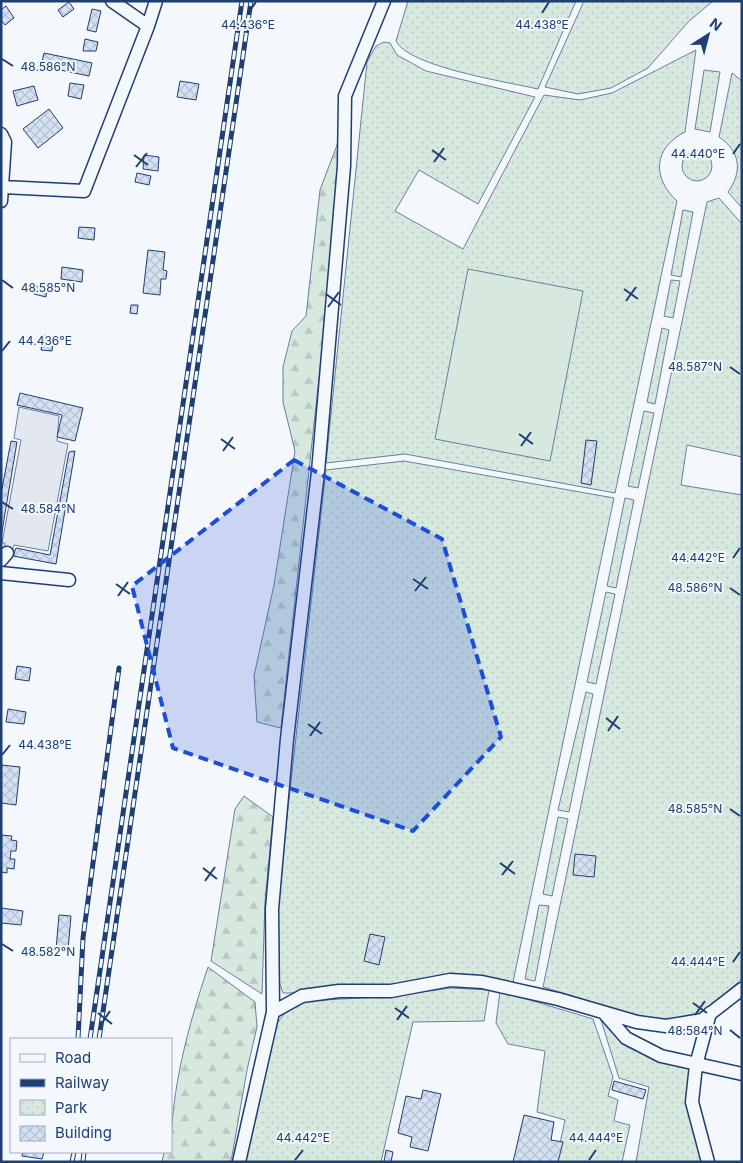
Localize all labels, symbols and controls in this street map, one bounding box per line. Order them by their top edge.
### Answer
north arrow [683,10,733,60]
text: N [707,14,725,34]
text: 44.436°E [221,17,275,32]
text: 44.438°E [515,17,569,32]
text: 48.586°N [21,59,75,74]
text: 44.440°E [671,146,725,161]
text: 48.585°N [21,280,75,295]
text: 44.436°E [18,333,72,348]
text: 48.587°N [668,359,722,374]
text: 48.584°N [21,501,75,516]
text: 44.442°E [671,550,725,565]
text: 48.586°N [668,580,722,595]
text: 44.438°E [18,737,72,752]
text: 48.585°N [668,801,722,816]
text: 48.582°N [21,944,75,959]
text: 44.444°E [671,954,725,969]
text: 48.584°N [668,1023,722,1038]
legend [10,1038,172,1153]
text: Road [55,1048,91,1067]
text: Railway [55,1073,110,1092]
text: Park [55,1098,88,1117]
text: Building [55,1123,112,1142]
text: 44.442°E [276,1130,330,1145]
text: 44.444°E [569,1130,623,1145]

